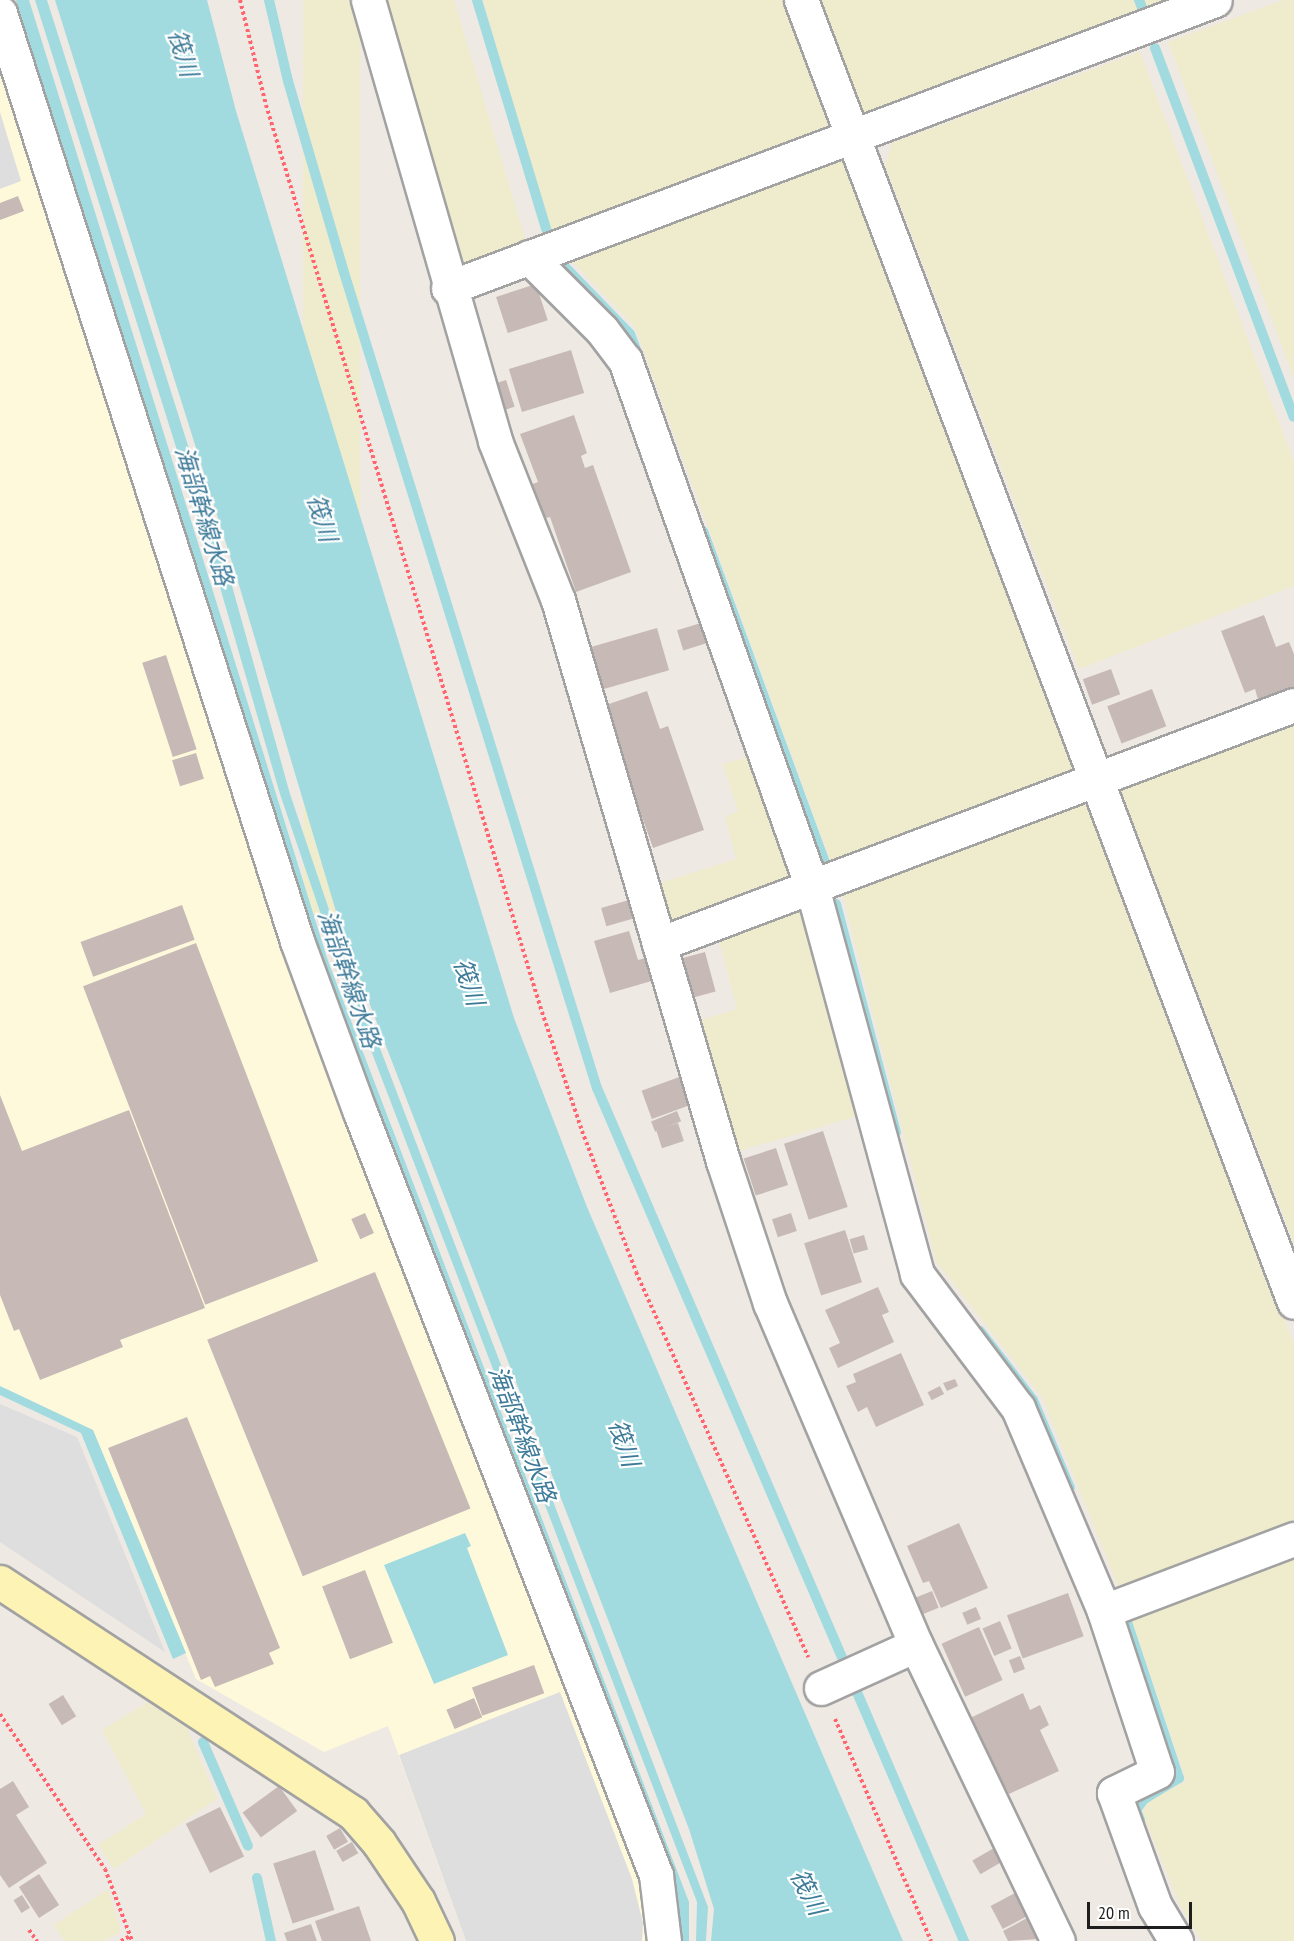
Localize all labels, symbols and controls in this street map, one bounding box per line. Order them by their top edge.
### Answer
water label: 筏川 [162,26,204,80]
water label: 海部幹線水路 [169,443,239,589]
water label: 筏川 [301,491,343,545]
water label: 海部幹線水路 [312,906,386,1052]
water label: 筏川 [448,955,490,1009]
water label: 海部幹線水路 [483,1362,561,1506]
water label: 筏川 [603,1416,645,1470]
water label: 筏川 [784,1864,832,1920]
scale bar [1090,1890,1195,1928]
text: 20 m [1098,1901,1130,1924]

